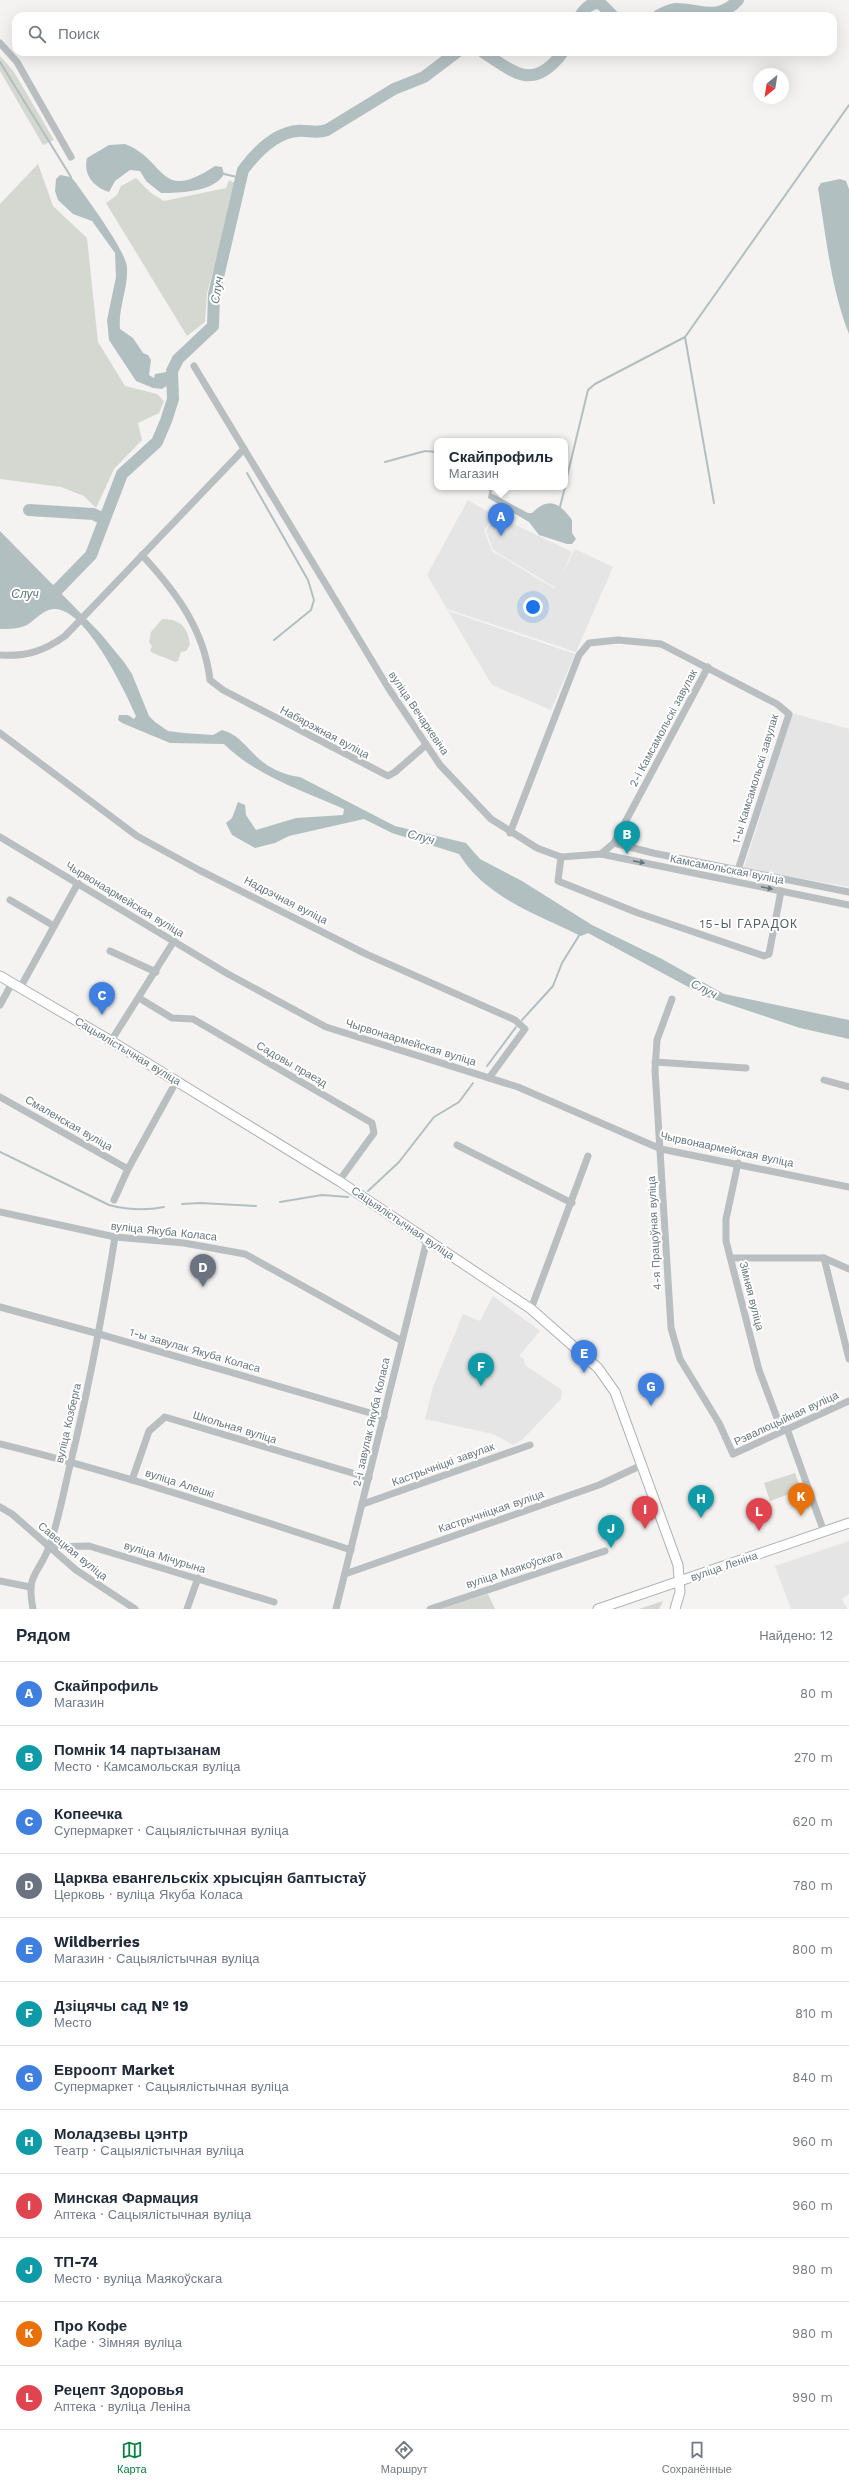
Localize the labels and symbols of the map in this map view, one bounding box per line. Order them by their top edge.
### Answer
north arrow [753,68,789,104]
water label: Случ [208,275,226,305]
pin: A [488,503,514,536]
water label: Случ [11,587,39,601]
your location [523,597,543,617]
street label: 2-і Камсамольскі завулак [627,667,700,789]
street label: вуліца Вечаркевіча [386,669,452,758]
street label: Набярэжная вуліца [278,703,372,762]
street label: 1-ы Камсамольскі завулак [730,713,781,845]
pin: B [614,821,640,854]
water label: Случ [406,827,436,847]
street label: Камсамольская вуліца [669,852,786,887]
street label: Чырвонаармейская вуліца [63,859,187,940]
one-way arrow [633,859,645,865]
street label: Надрэчная вуліца [242,874,330,928]
one-way arrow [760,885,773,891]
district label: 15-Ы ГАРАДОК [700,917,798,931]
water label: Случ [689,977,719,1001]
pin: C [89,982,115,1015]
street label: Сацыялістычная вуліца [72,1015,184,1089]
street label: Чырвонаармейская вуліца [344,1016,479,1069]
street label: Садовы праезд [254,1039,330,1090]
street label: Смаленская вуліца [23,1093,116,1154]
street label: Чырвонаармейская вуліца [659,1129,796,1170]
street label: 4-я Працоўная вуліца [645,1175,664,1290]
street label: Сацыялістычная вуліца [349,1184,457,1263]
street label: вуліца Якуба Коласа [110,1219,219,1244]
pin: D [190,1254,216,1287]
street label: Зімняя вуліца [737,1260,767,1333]
street label: 1-ы завулак Якуба Коласа [128,1326,263,1376]
pin: E [571,1340,597,1373]
pin: F [468,1353,494,1386]
street label: 2-і завулак Якуба Коласа [350,1355,393,1488]
pin: G [638,1373,664,1406]
street label: вуліца Козберга [53,1381,84,1464]
street label: Рэвалюцыйная вуліца [732,1388,841,1448]
street label: Школьная вуліца [191,1409,279,1447]
street label: Кастрычніцкі завулак [390,1440,496,1489]
street label: вуліца Алешкі [144,1466,216,1501]
pin: K [788,1483,814,1516]
pin: H [688,1485,714,1518]
street label: Кастрычніцкая вуліца [437,1487,546,1536]
pin: I [632,1496,658,1529]
pin: L [746,1498,772,1531]
pin: J [598,1515,624,1548]
street label: Савецкая вуліца [35,1519,111,1584]
street label: вуліца Мічурына [122,1539,208,1576]
street label: вуліца Маякоўскага [464,1548,565,1591]
street label: вуліца Леніна [689,1549,760,1584]

